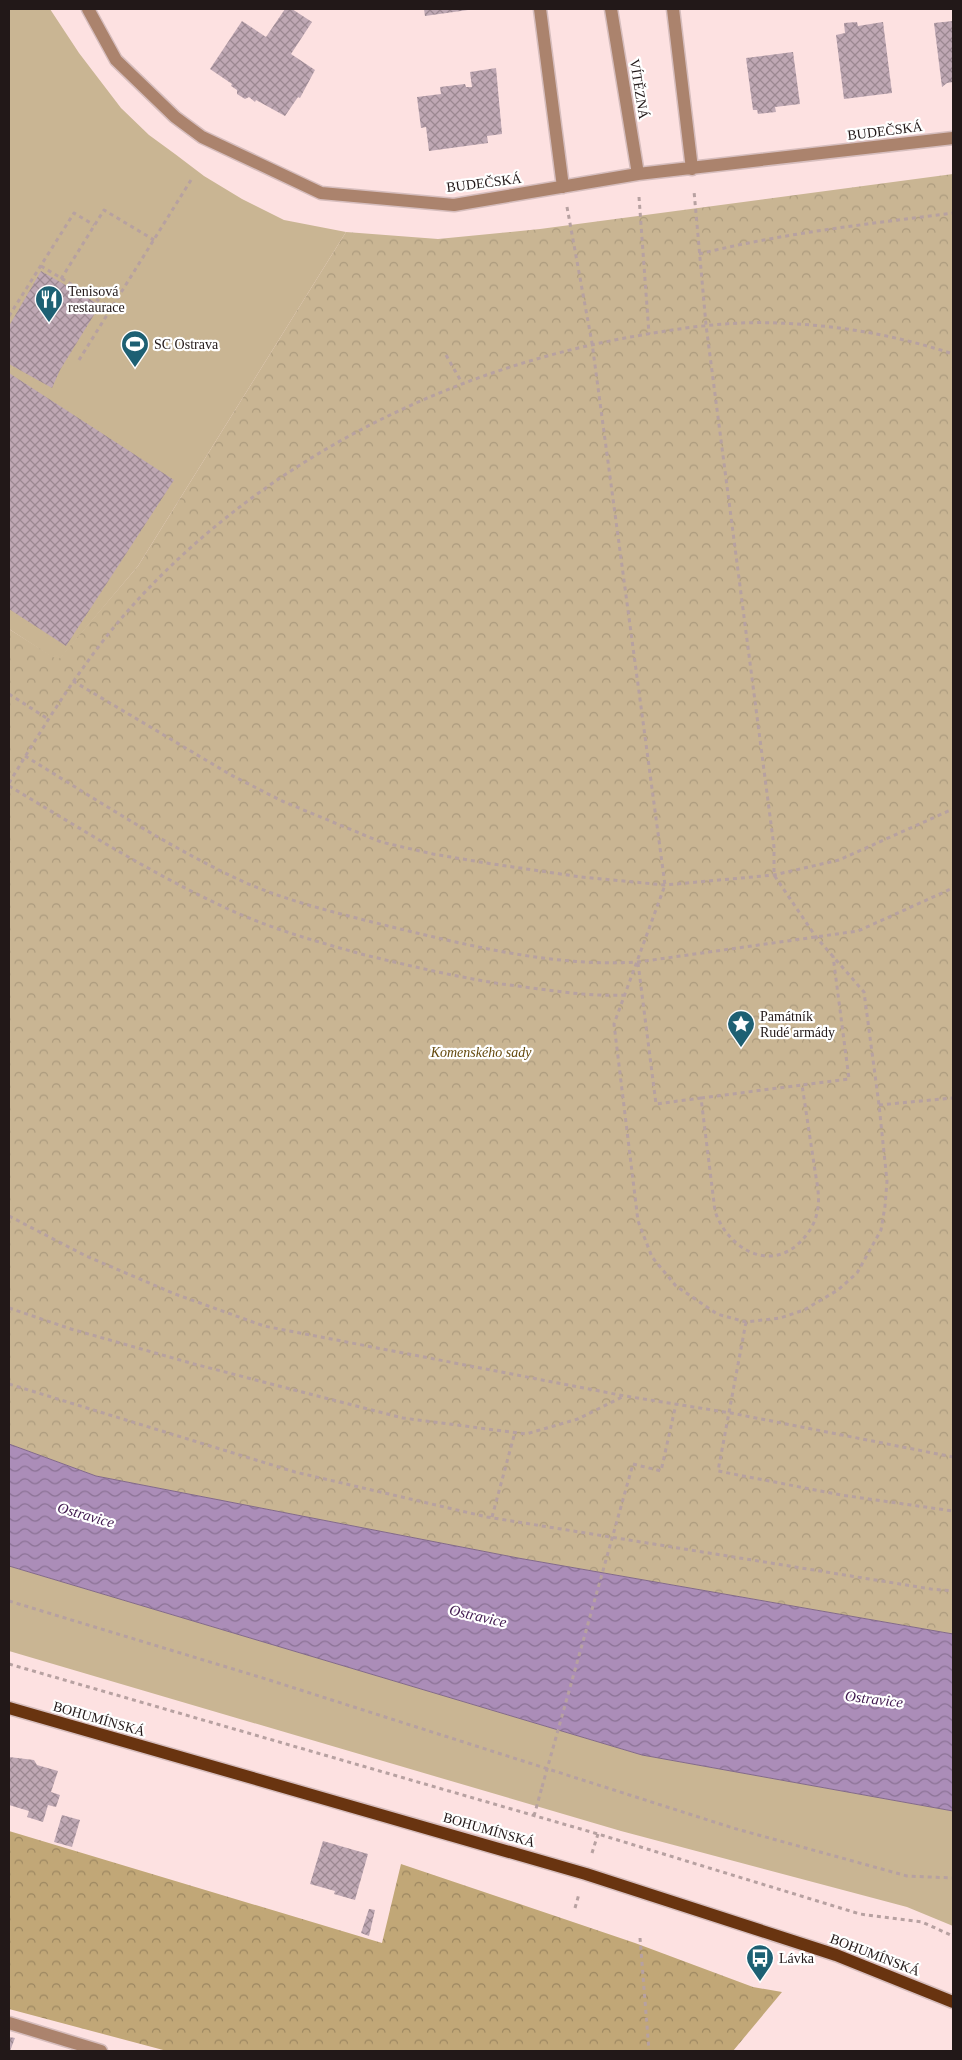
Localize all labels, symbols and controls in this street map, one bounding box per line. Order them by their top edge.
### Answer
street label: VÍTĚZNÁ [627,58,652,121]
street label: BUDEČSKÁ [847,118,924,143]
street label: BUDEČSKÁ [446,170,523,195]
restaurant icon: Tenisová restaurace [34,284,64,323]
place label: Tenisová restaurace [68,284,125,315]
sports icon: SC Ostrava [120,329,150,368]
place label: SC Ostrava [154,337,219,352]
place icon: Památník Rudé armády [726,1009,756,1048]
place label: Památník Rudé armády [760,1009,835,1040]
park label: Komenského sady [430,1045,532,1060]
water label: Ostravice [56,1499,117,1531]
water label: Ostravice [448,1602,509,1630]
water label: Ostravice [844,1688,904,1711]
street label: BOHUMÍNSKÁ [51,1698,148,1740]
street label: BOHUMÍNSKÁ [441,1809,538,1851]
street label: BOHUMÍNSKÁ [828,1930,923,1979]
bus stop icon: Lávka [745,1943,775,1982]
place label: Lávka [779,1951,815,1966]

